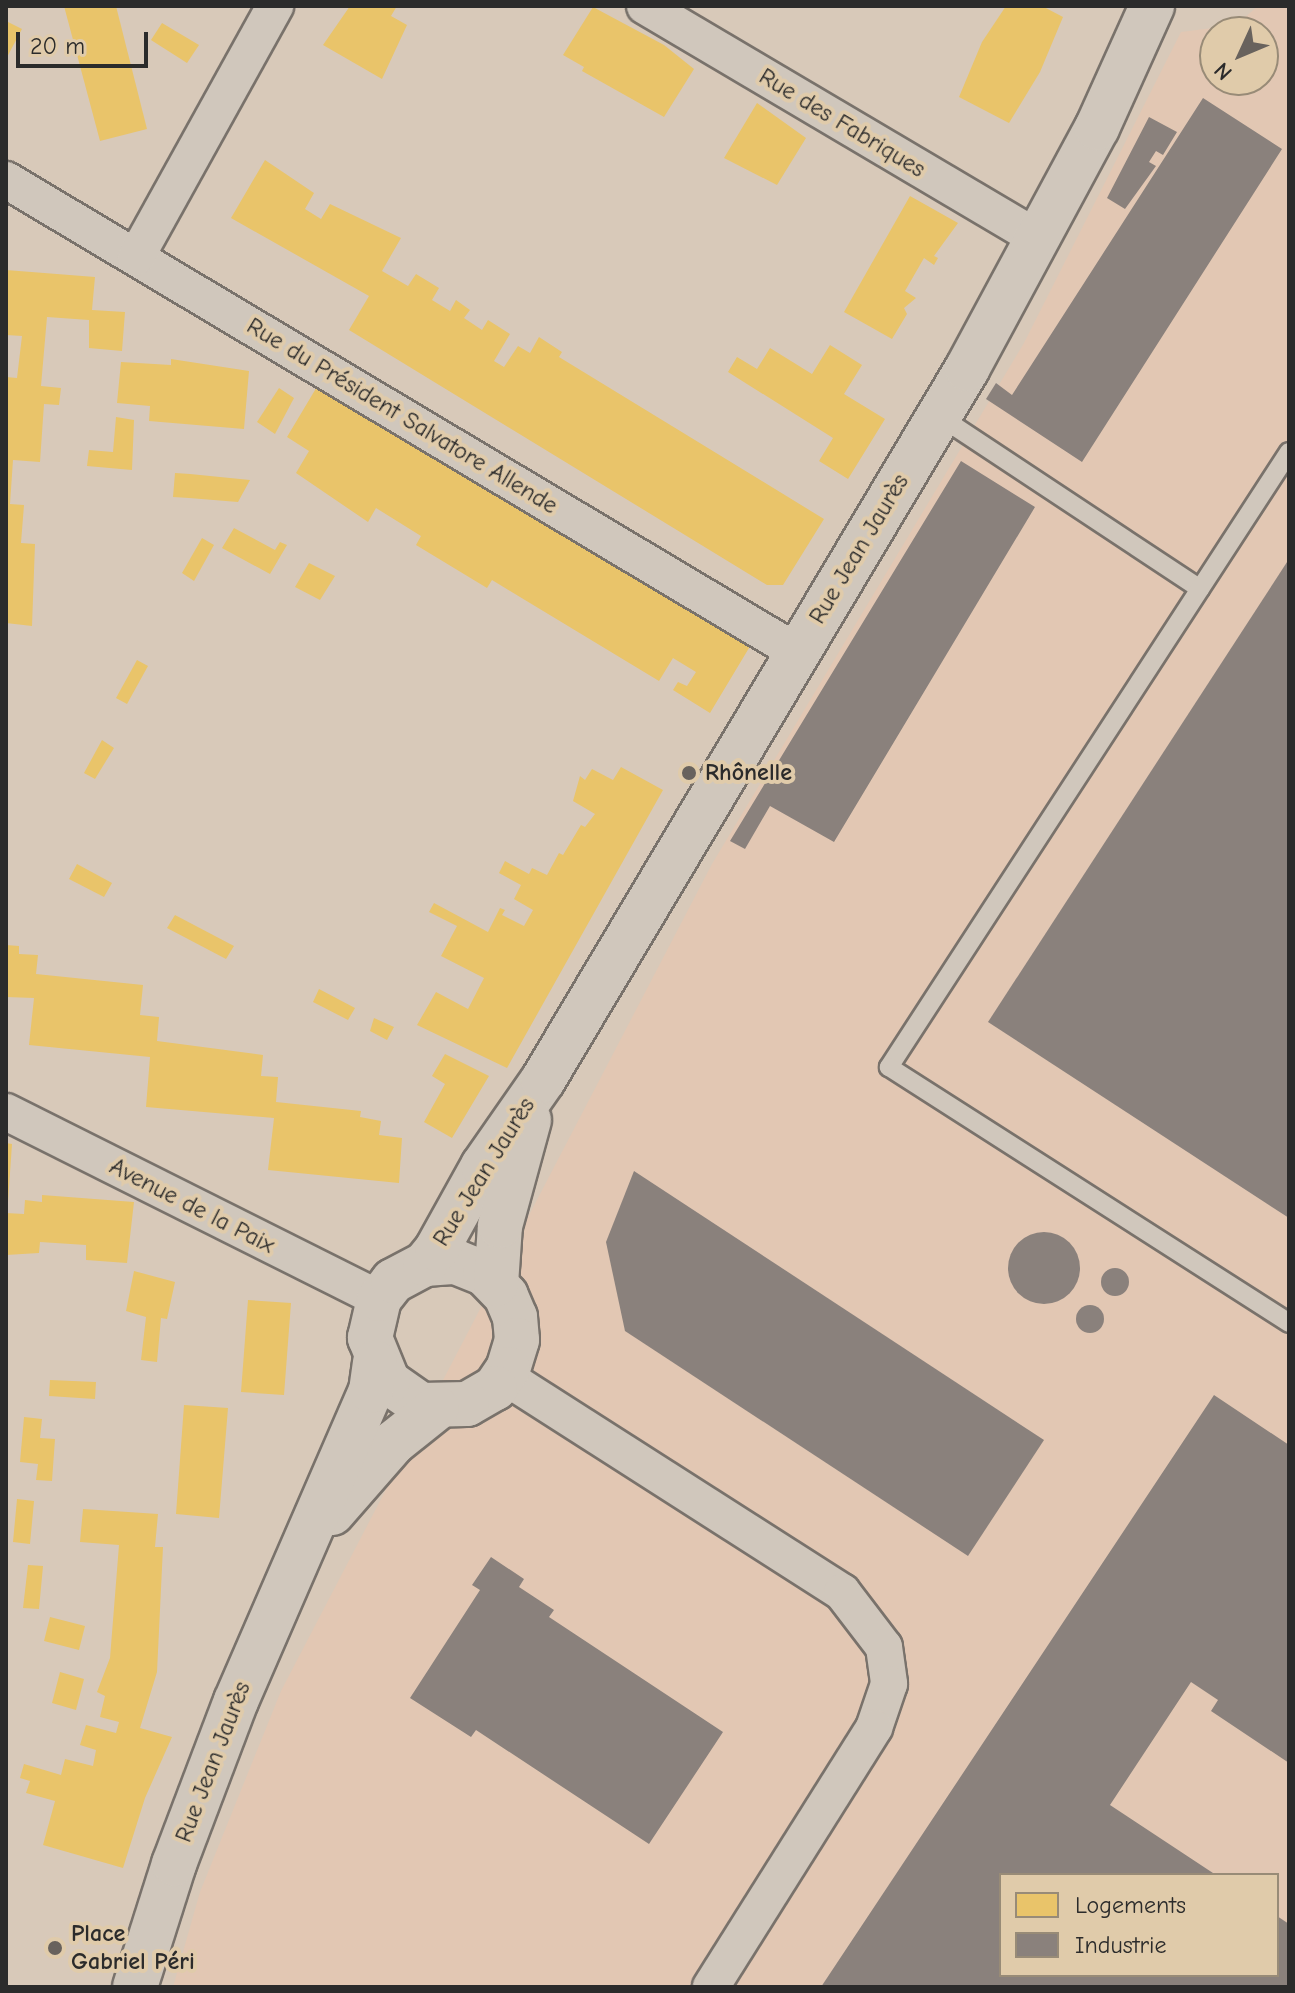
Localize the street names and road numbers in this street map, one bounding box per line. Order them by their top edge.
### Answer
street label: Rue des Fabriques [754,62,930,184]
street label: Rue du Président Salvatore Allende [241,312,563,520]
street label: Rue Jean Jaurès [803,469,915,629]
street label: Rue Jean Jaurès [427,1092,541,1252]
street label: Avenue de la Paix [105,1152,279,1260]
street label: Rue Jean Jaurès [169,1678,257,1846]

